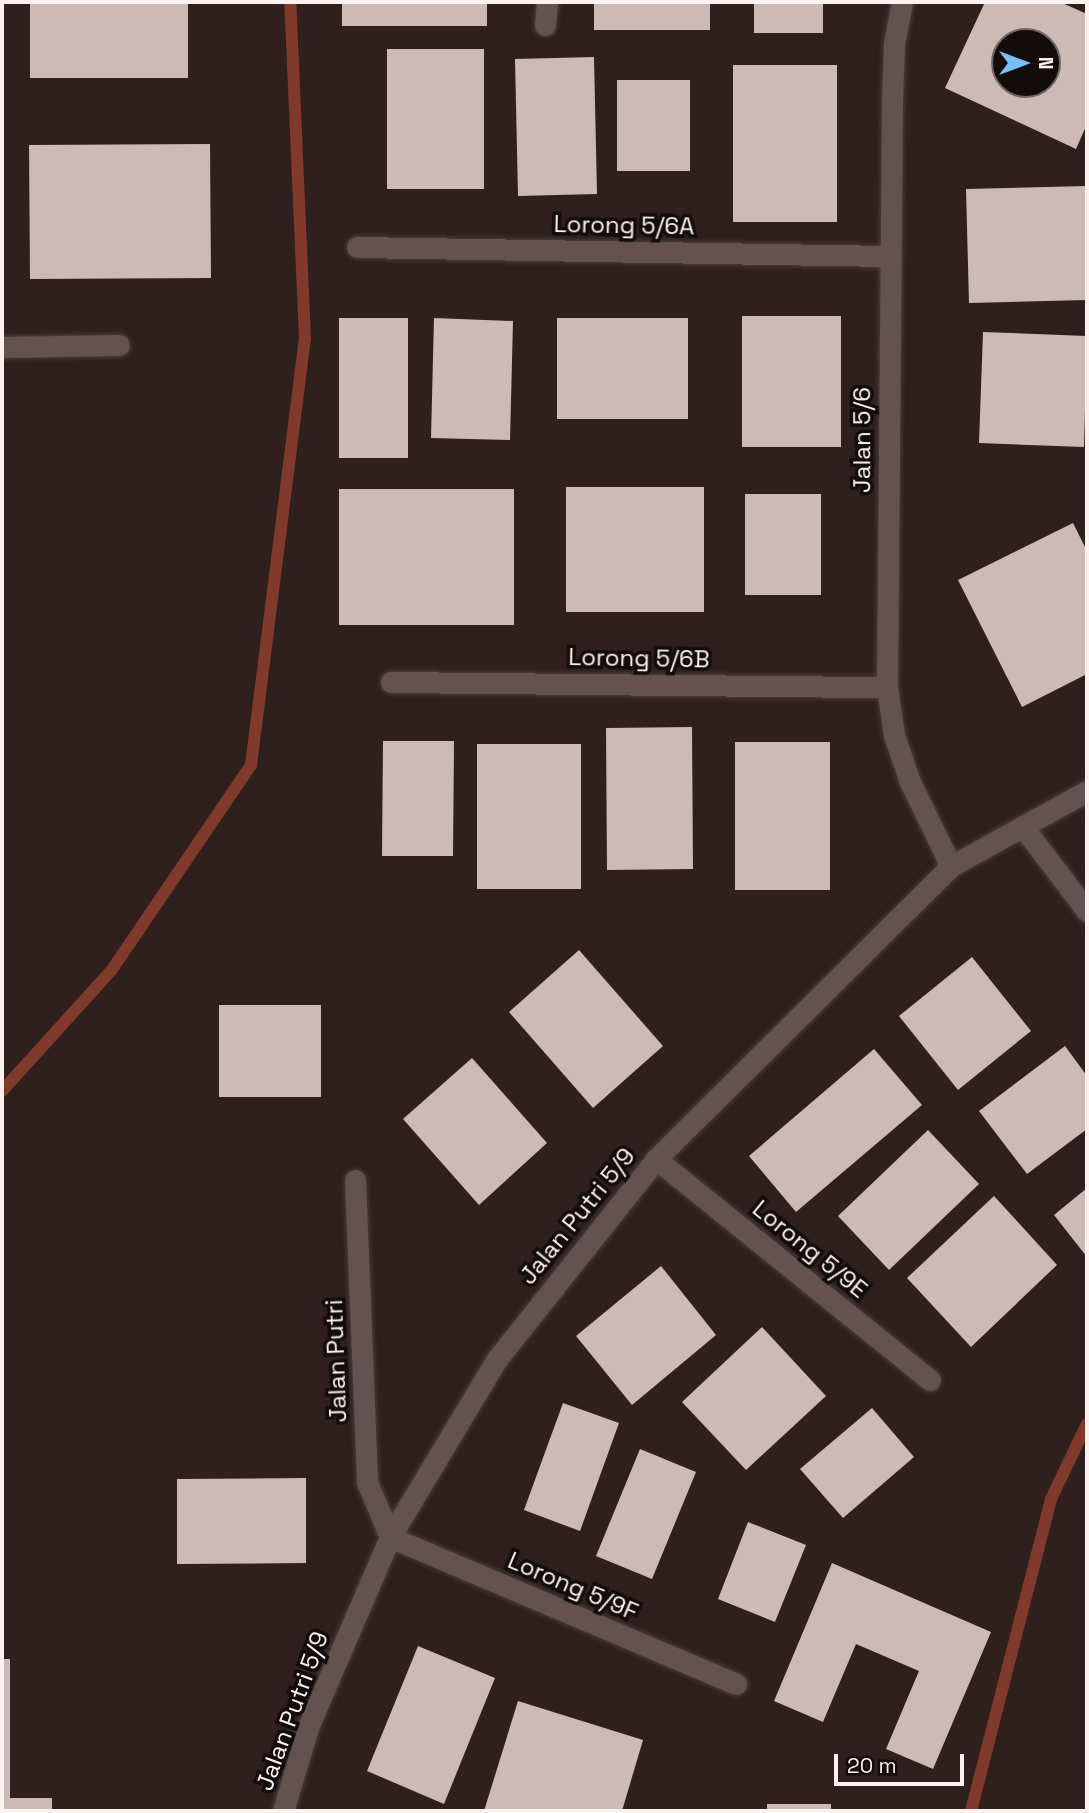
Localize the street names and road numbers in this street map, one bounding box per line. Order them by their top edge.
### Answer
street label: Lorong 5/6A [553,209,695,241]
street label: Jalan 5/6 [848,387,876,493]
street label: Lorong 5/6B [568,642,710,674]
street label: Jalan Putri 5/9 [513,1142,641,1290]
street label: Lorong 5/9E [747,1194,873,1304]
street label: Jalan Putri [319,1299,353,1423]
street label: Lorong 5/9F [504,1546,642,1626]
street label: Jalan Putri 5/9 [250,1628,334,1794]

